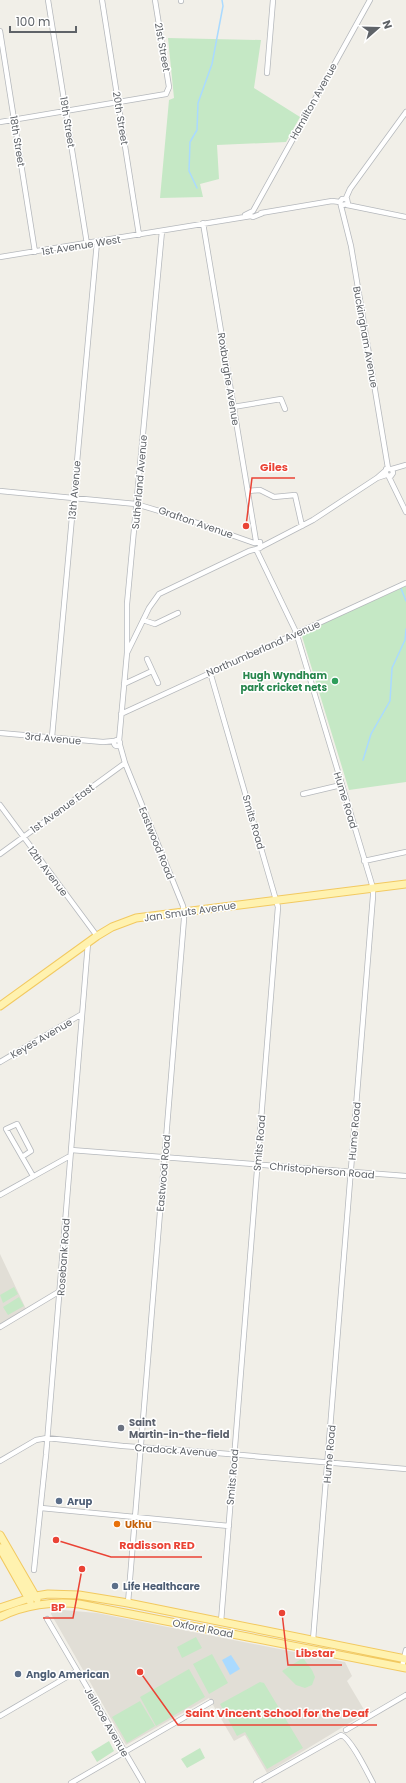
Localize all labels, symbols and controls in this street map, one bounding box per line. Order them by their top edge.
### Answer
scale bar [10,8,76,34]
north arrow [358,8,398,48]
text: 100 m [16,13,50,30]
text: N [378,18,396,31]
street label: 21st Street [151,21,174,73]
street label: Hamilton Avenue [286,60,341,142]
street label: 20th Street [109,90,132,146]
street label: 19th Street [56,95,79,149]
street label: 18th Street [6,114,29,168]
street label: 1st Avenue West [41,232,122,259]
street label: Buckingham Avenue [349,285,382,389]
street label: Roxburghe Avenue [214,332,243,427]
street label: Sutherland Avenue [128,434,151,530]
callout: Giles [252,455,295,478]
text: Giles [260,459,288,475]
street label: 13th Avenue [64,460,85,520]
street label: Grafton Avenue [156,503,235,542]
street label: Northumberland Avenue [204,617,323,680]
place label: Hugh Wyndham park cricket nets [240,668,327,695]
marker: Hugh Wyndham park cricket nets [330,676,340,686]
street label: 3rd Avenue [24,729,82,748]
street label: Hume Road [330,770,361,830]
street label: 1st Avenue East [27,780,98,837]
street label: Smits Road [239,793,268,851]
street label: Eastwood Road [135,805,178,882]
street label: 12th Avenue [24,843,71,899]
street label: Jan Smuts Avenue [143,898,237,925]
street label: Keyes Avenue [7,1015,75,1062]
street label: Hume Road [344,1101,365,1161]
street label: Smits Road [250,1114,269,1172]
street label: Eastwood Road [153,1134,174,1212]
street label: Christopherson Road [269,1158,375,1183]
street label: Rosebank Road [53,1218,74,1296]
place label: Saint Martin-in-the-field [129,1415,230,1442]
marker: Saint Martin-in-the-field [116,1423,126,1433]
street label: Hume Road [319,1424,340,1484]
street label: Cradock Avenue [134,1440,218,1461]
street label: Smits Road [223,1448,242,1506]
place label: Arup [67,1494,92,1509]
marker: Arup [54,1496,64,1506]
place label: Ukhu [125,1517,152,1532]
marker: Ukhu [112,1519,122,1529]
callout: Radisson RED [111,1534,202,1557]
text: Radisson RED [119,1537,195,1553]
place label: Life Healthcare [123,1579,200,1594]
marker: Life Healthcare [110,1581,120,1591]
callout: BP [43,1595,73,1618]
text: BP [51,1599,65,1615]
street label: Oxford Road [171,1615,235,1642]
callout: Libstar [288,1642,342,1665]
text: Libstar [296,1645,335,1661]
place label: Anglo American [26,1667,110,1682]
marker: Anglo American [13,1669,23,1679]
street label: Jellicoe Avenue [81,1685,133,1760]
callout: Saint Vincent School for the Deaf [178,1702,377,1725]
text: Saint Vincent School for the Deaf [185,1705,369,1721]

